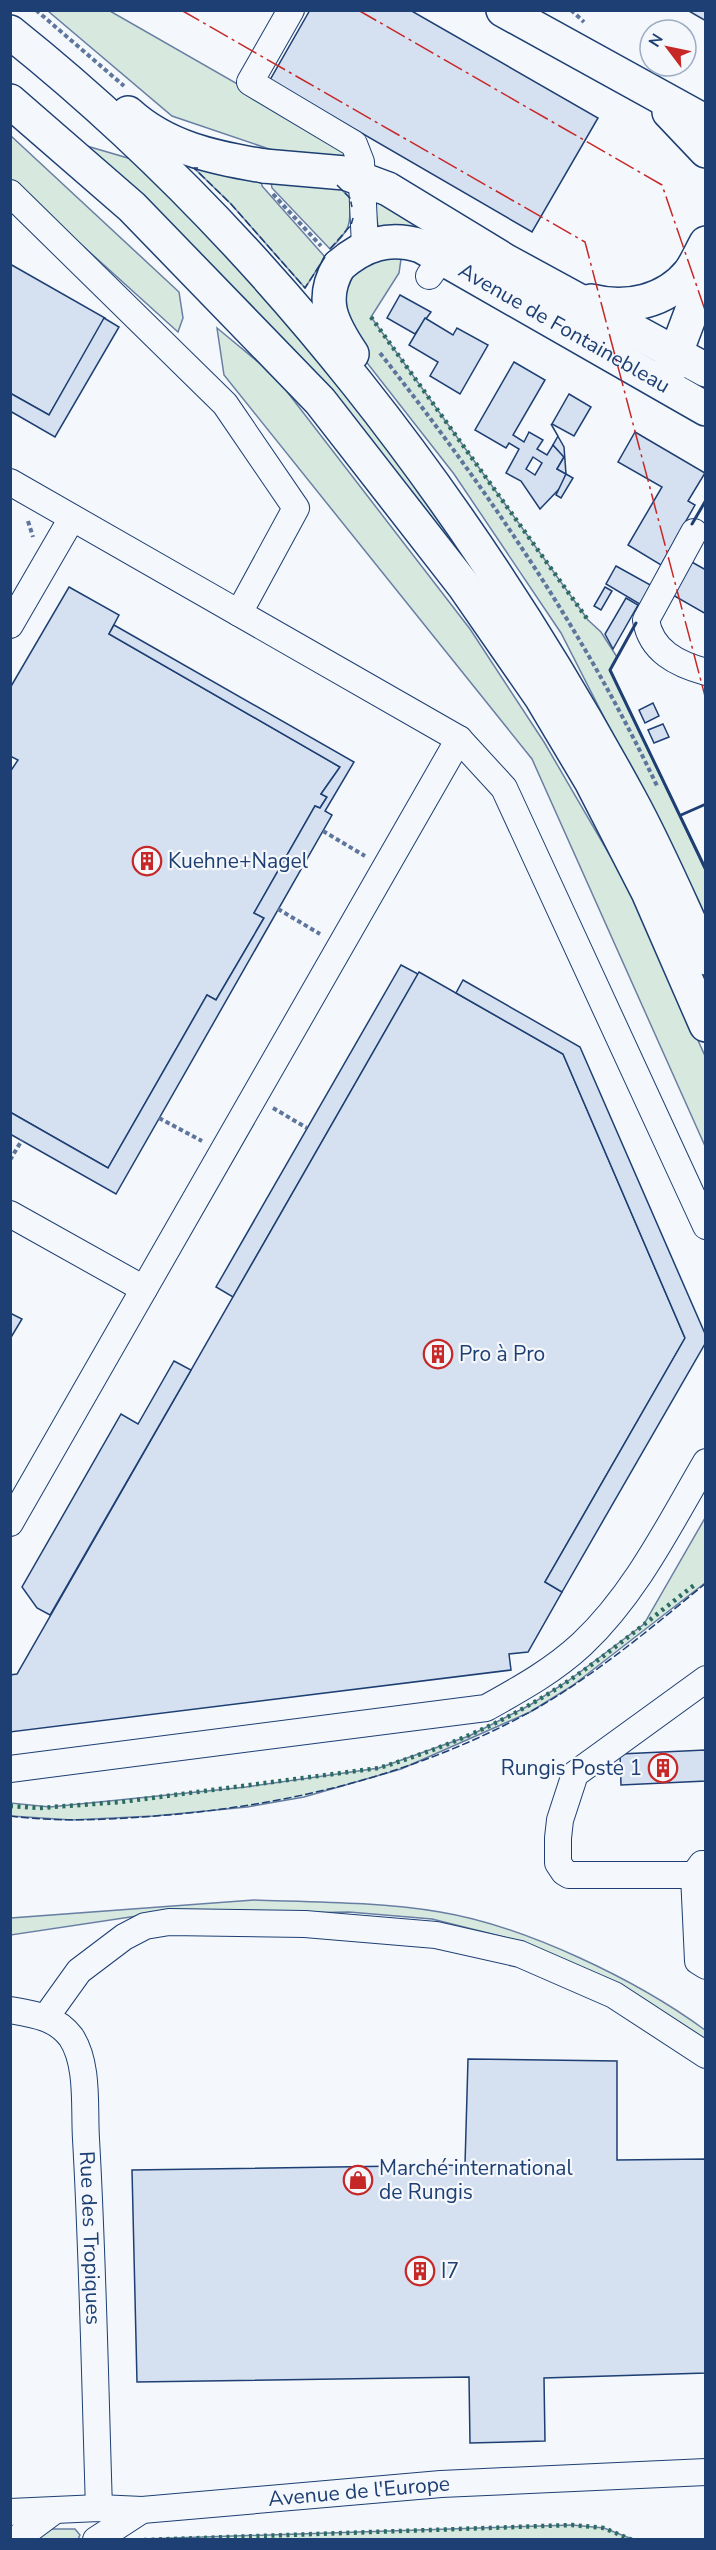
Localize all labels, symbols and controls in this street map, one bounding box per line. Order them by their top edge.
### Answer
north arrow [638,18,698,78]
text: N [644,30,669,51]
street label: Avenue de Fontainebleau [453,256,675,400]
building icon: Kuehne+Nagel [131,845,163,877]
place label: Kuehne+Nagel [168,847,309,875]
building icon: Pro à Pro [422,1338,454,1370]
place label: Pro à Pro [459,1340,545,1368]
building icon: Rungis Poste 1 [647,1752,679,1784]
place label: Rungis Poste 1 [501,1754,642,1782]
street label: Rue des Tropiques [73,2150,108,2325]
place label: Marché international de Rungis [379,2154,573,2206]
shop icon: Marché international de Rungis [342,2164,374,2196]
building icon: I7 [404,2255,436,2287]
place label: I7 [441,2257,459,2285]
street label: Avenue de l'Europe [267,2470,451,2513]

